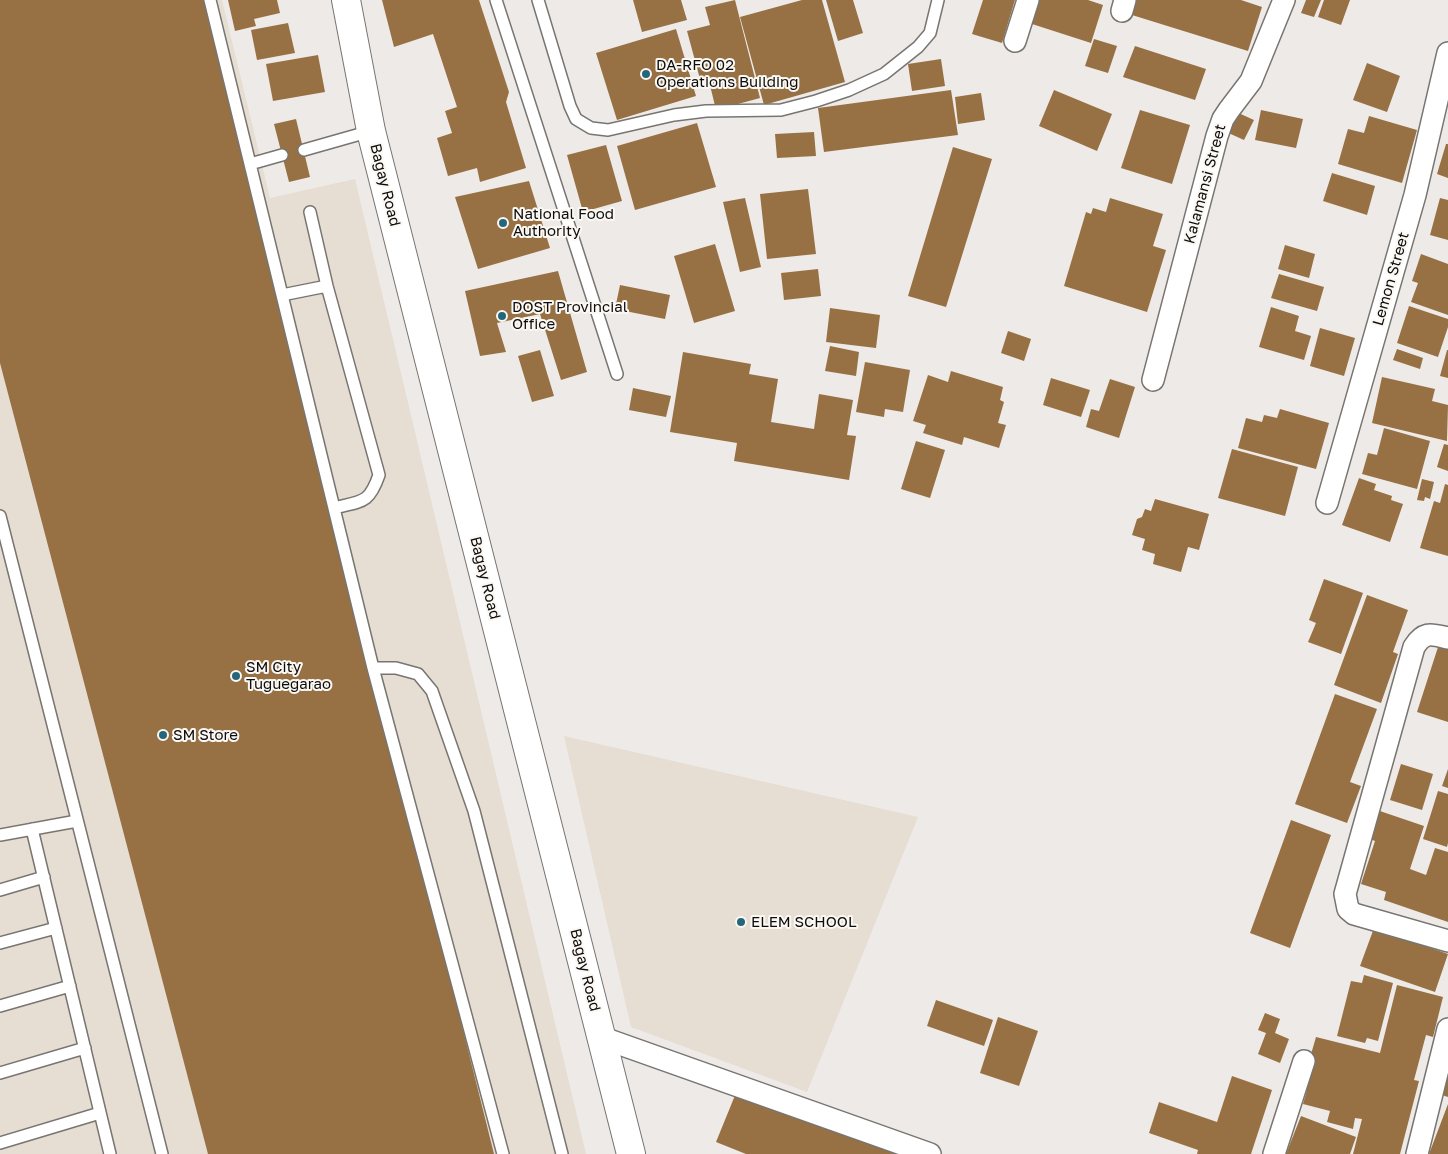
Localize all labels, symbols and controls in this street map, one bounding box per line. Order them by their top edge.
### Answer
place label: DA-RFO 02 Operations Building [656,56,798,91]
marker: DA-RFO 02 Operations Building [640,68,652,80]
street label: Kalamansi Street [1180,122,1230,246]
street label: Bagay Road [366,142,404,228]
place label: National Food Authority [513,205,614,240]
marker: National Food Authority [497,217,509,229]
street label: Lemon Street [1369,230,1413,328]
place label: DOST Provincial Office [512,298,627,333]
marker: DOST Provincial Office [496,310,508,322]
street label: Bagay Road [466,535,504,621]
place label: SM City Tuguegarao [246,658,331,693]
marker: SM City Tuguegarao [230,670,242,682]
place label: SM Store [173,726,238,744]
marker: SM Store [157,729,169,741]
place label: ELEM SCHOOL [751,913,856,931]
marker: ELEM SCHOOL [735,916,747,928]
street label: Bagay Road [566,927,604,1013]

